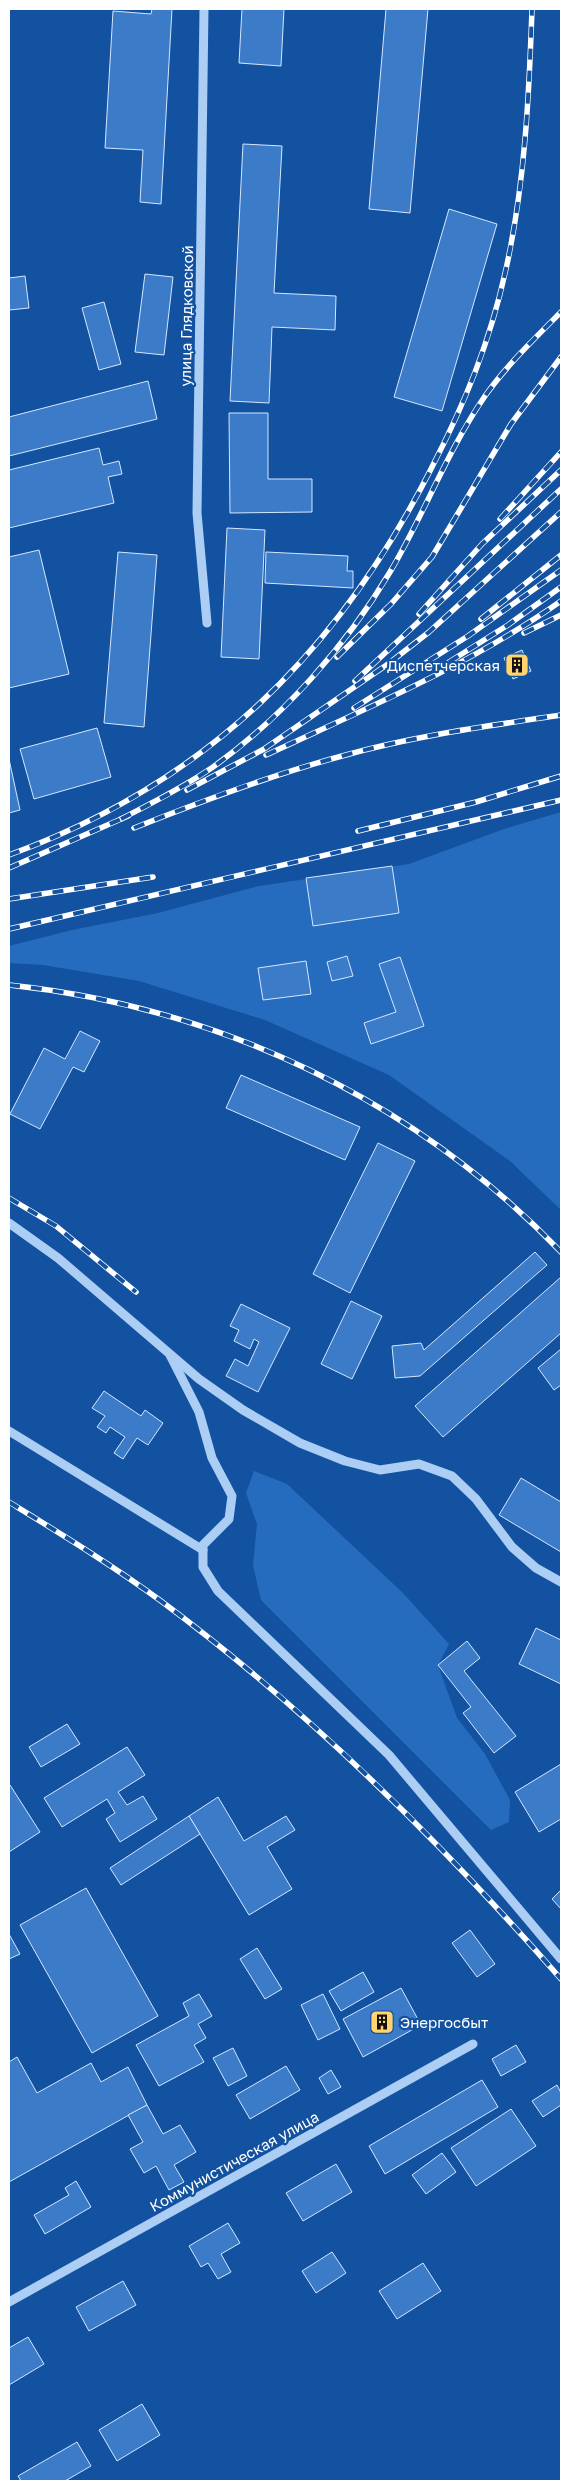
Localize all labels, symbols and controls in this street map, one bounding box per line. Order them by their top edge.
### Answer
street label: улица Глядковской [176,245,196,387]
building icon: Диспетчерская [504,652,530,678]
place label: Диспетчерская [387,656,500,674]
building icon: Энергосбыт [369,2009,395,2035]
place label: Энергосбыт [400,2013,489,2031]
street label: Коммунистическая улица [146,2107,322,2215]

